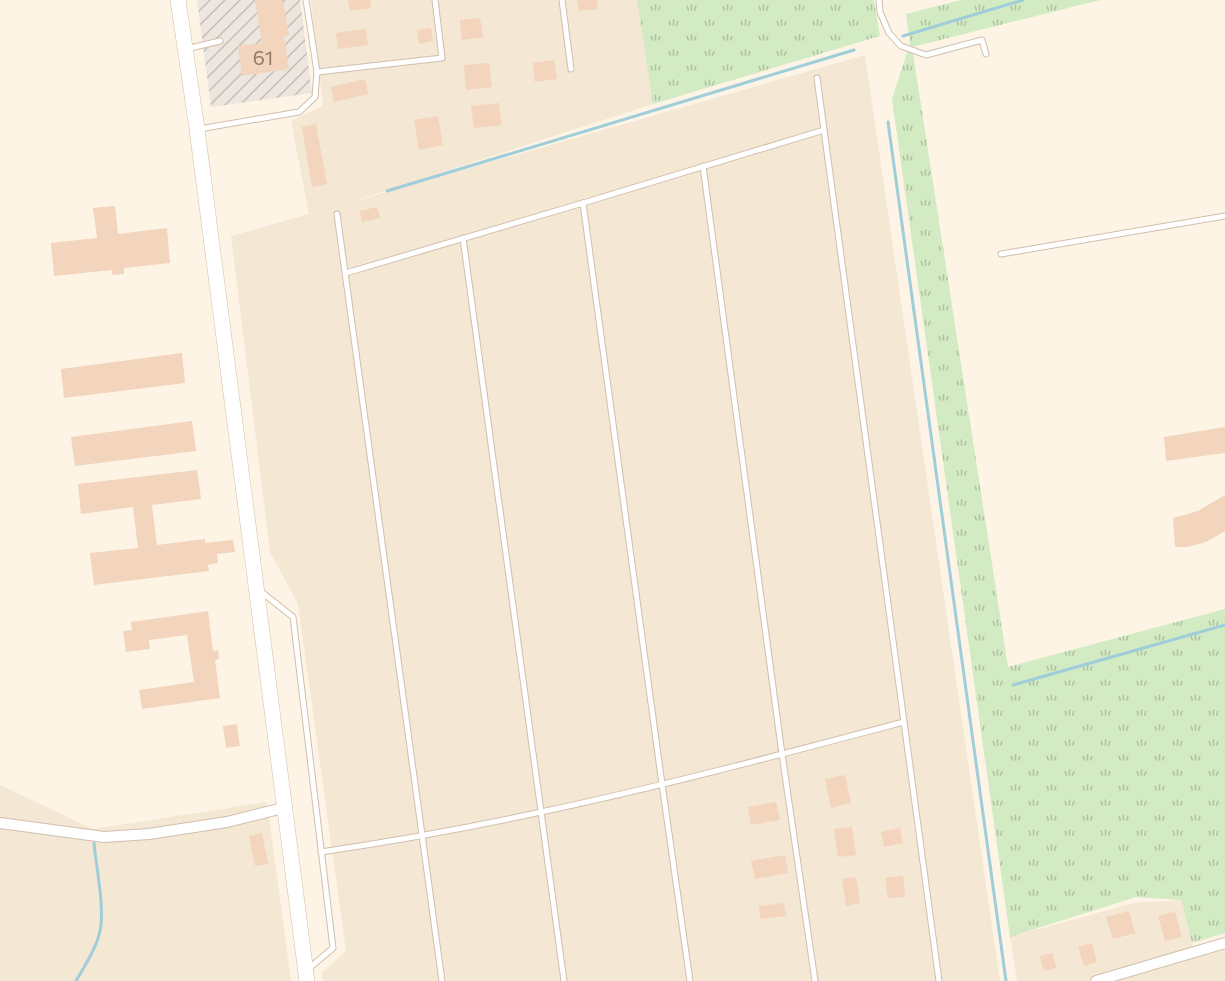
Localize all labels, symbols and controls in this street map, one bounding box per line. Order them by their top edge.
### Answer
house number: 61 [253,45,273,69]

